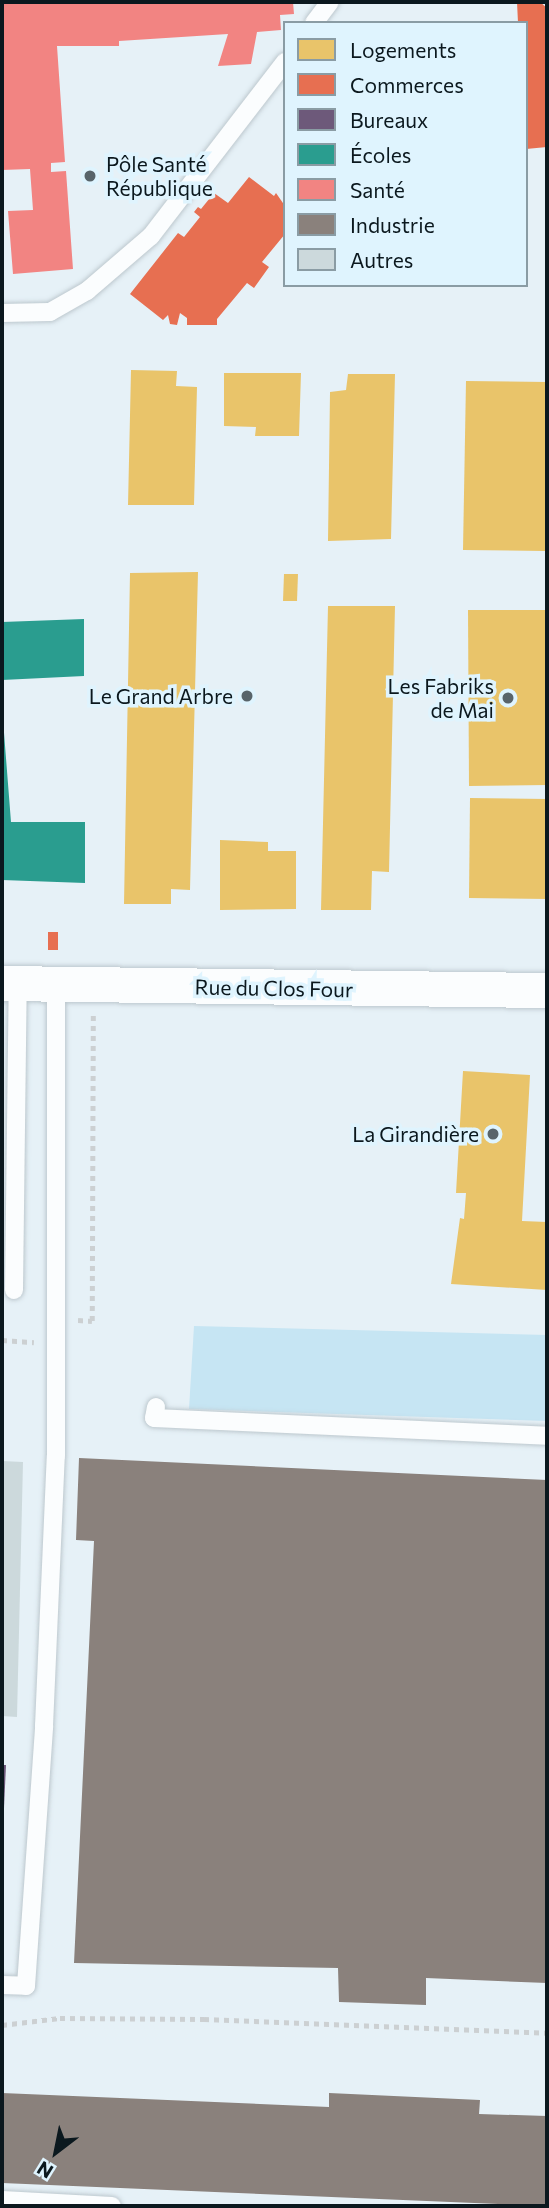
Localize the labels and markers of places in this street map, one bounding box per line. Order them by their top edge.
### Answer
place label: Pôle Santé République [106,151,213,201]
marker: Pôle Santé République [80,166,100,186]
place label: Les Fabriks de Mai [388,673,494,723]
place label: Le Grand Arbre [89,683,233,709]
marker: Le Grand Arbre [239,688,255,704]
marker: Les Fabriks de Mai [500,690,516,706]
place label: La Girandière [352,1121,479,1147]
marker: La Girandière [485,1126,501,1142]

